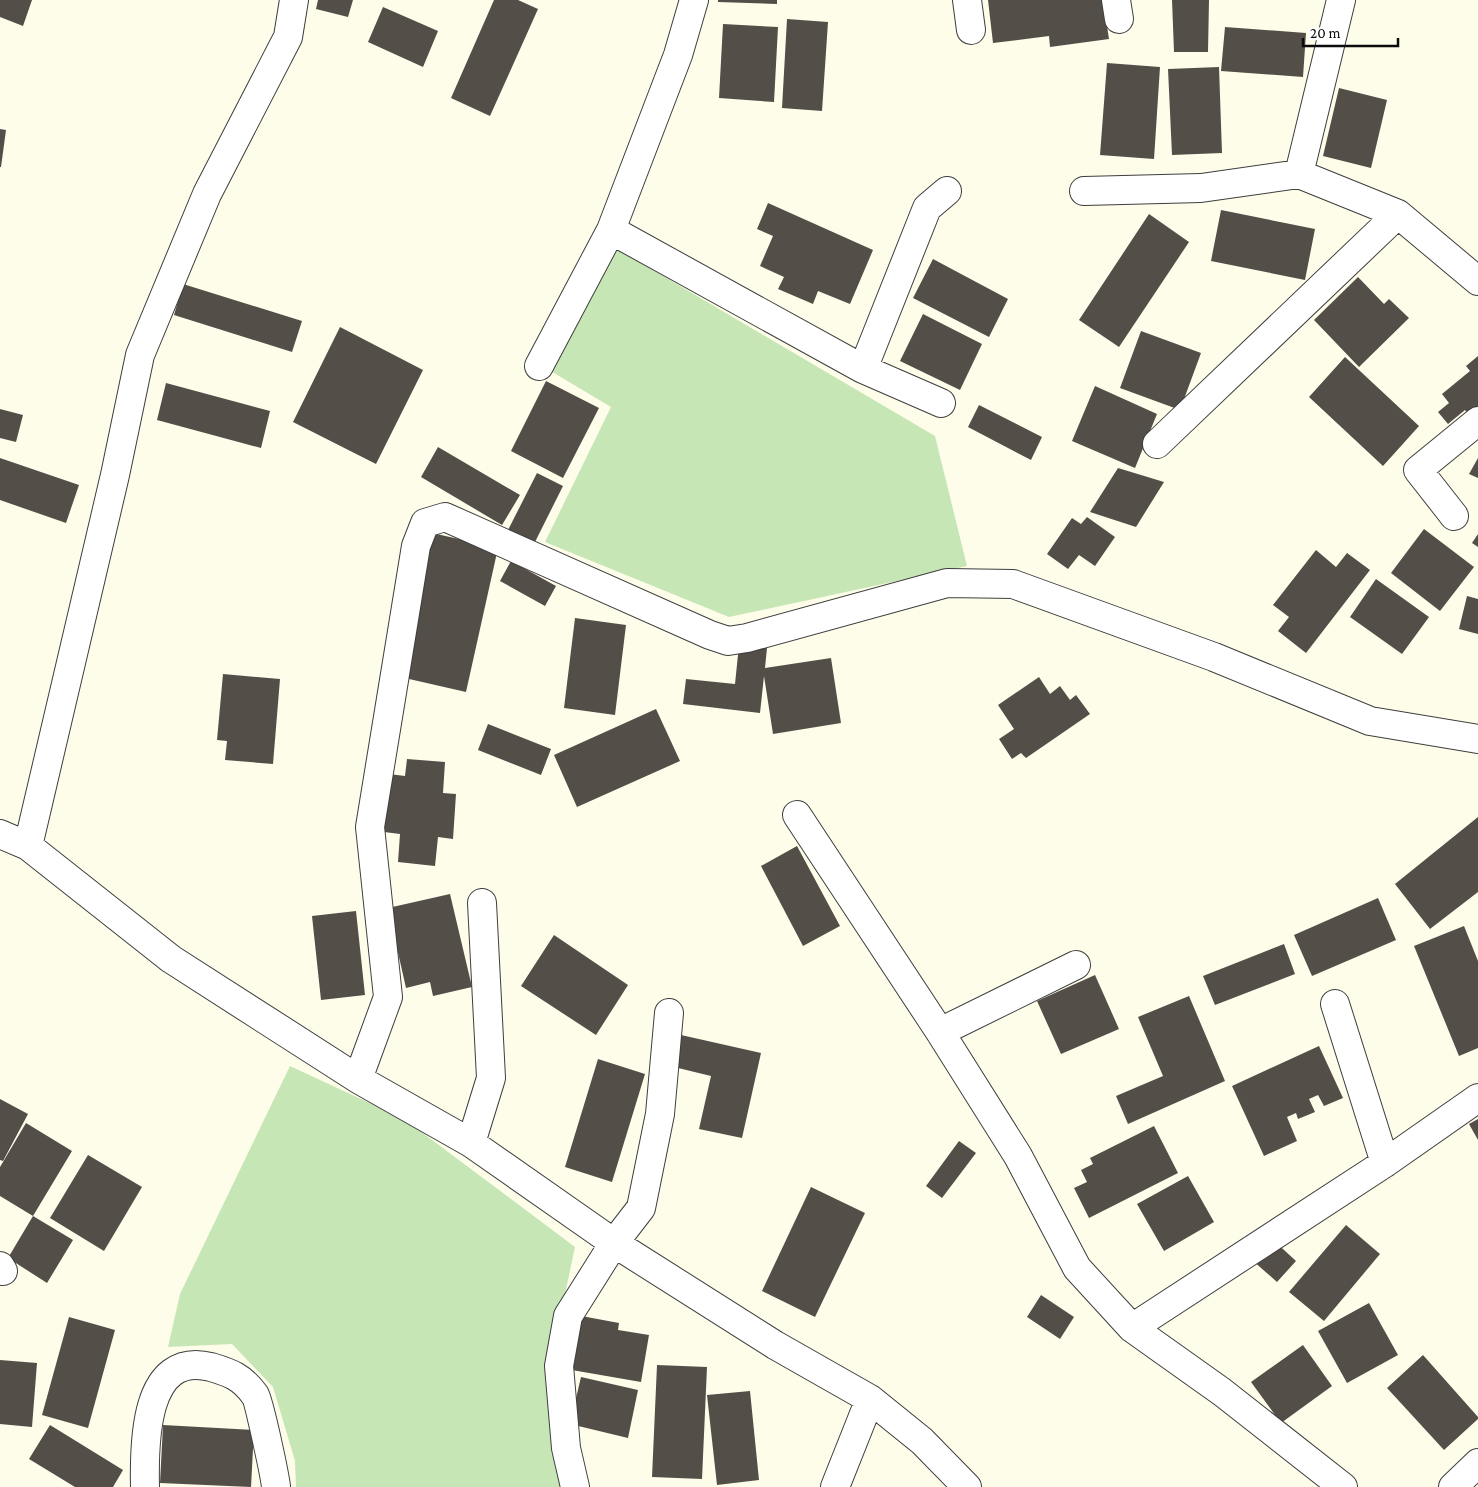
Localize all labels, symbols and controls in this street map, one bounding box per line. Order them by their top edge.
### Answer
scale bar [1303,15,1398,47]
text: 20 m [1310,25,1341,41]

